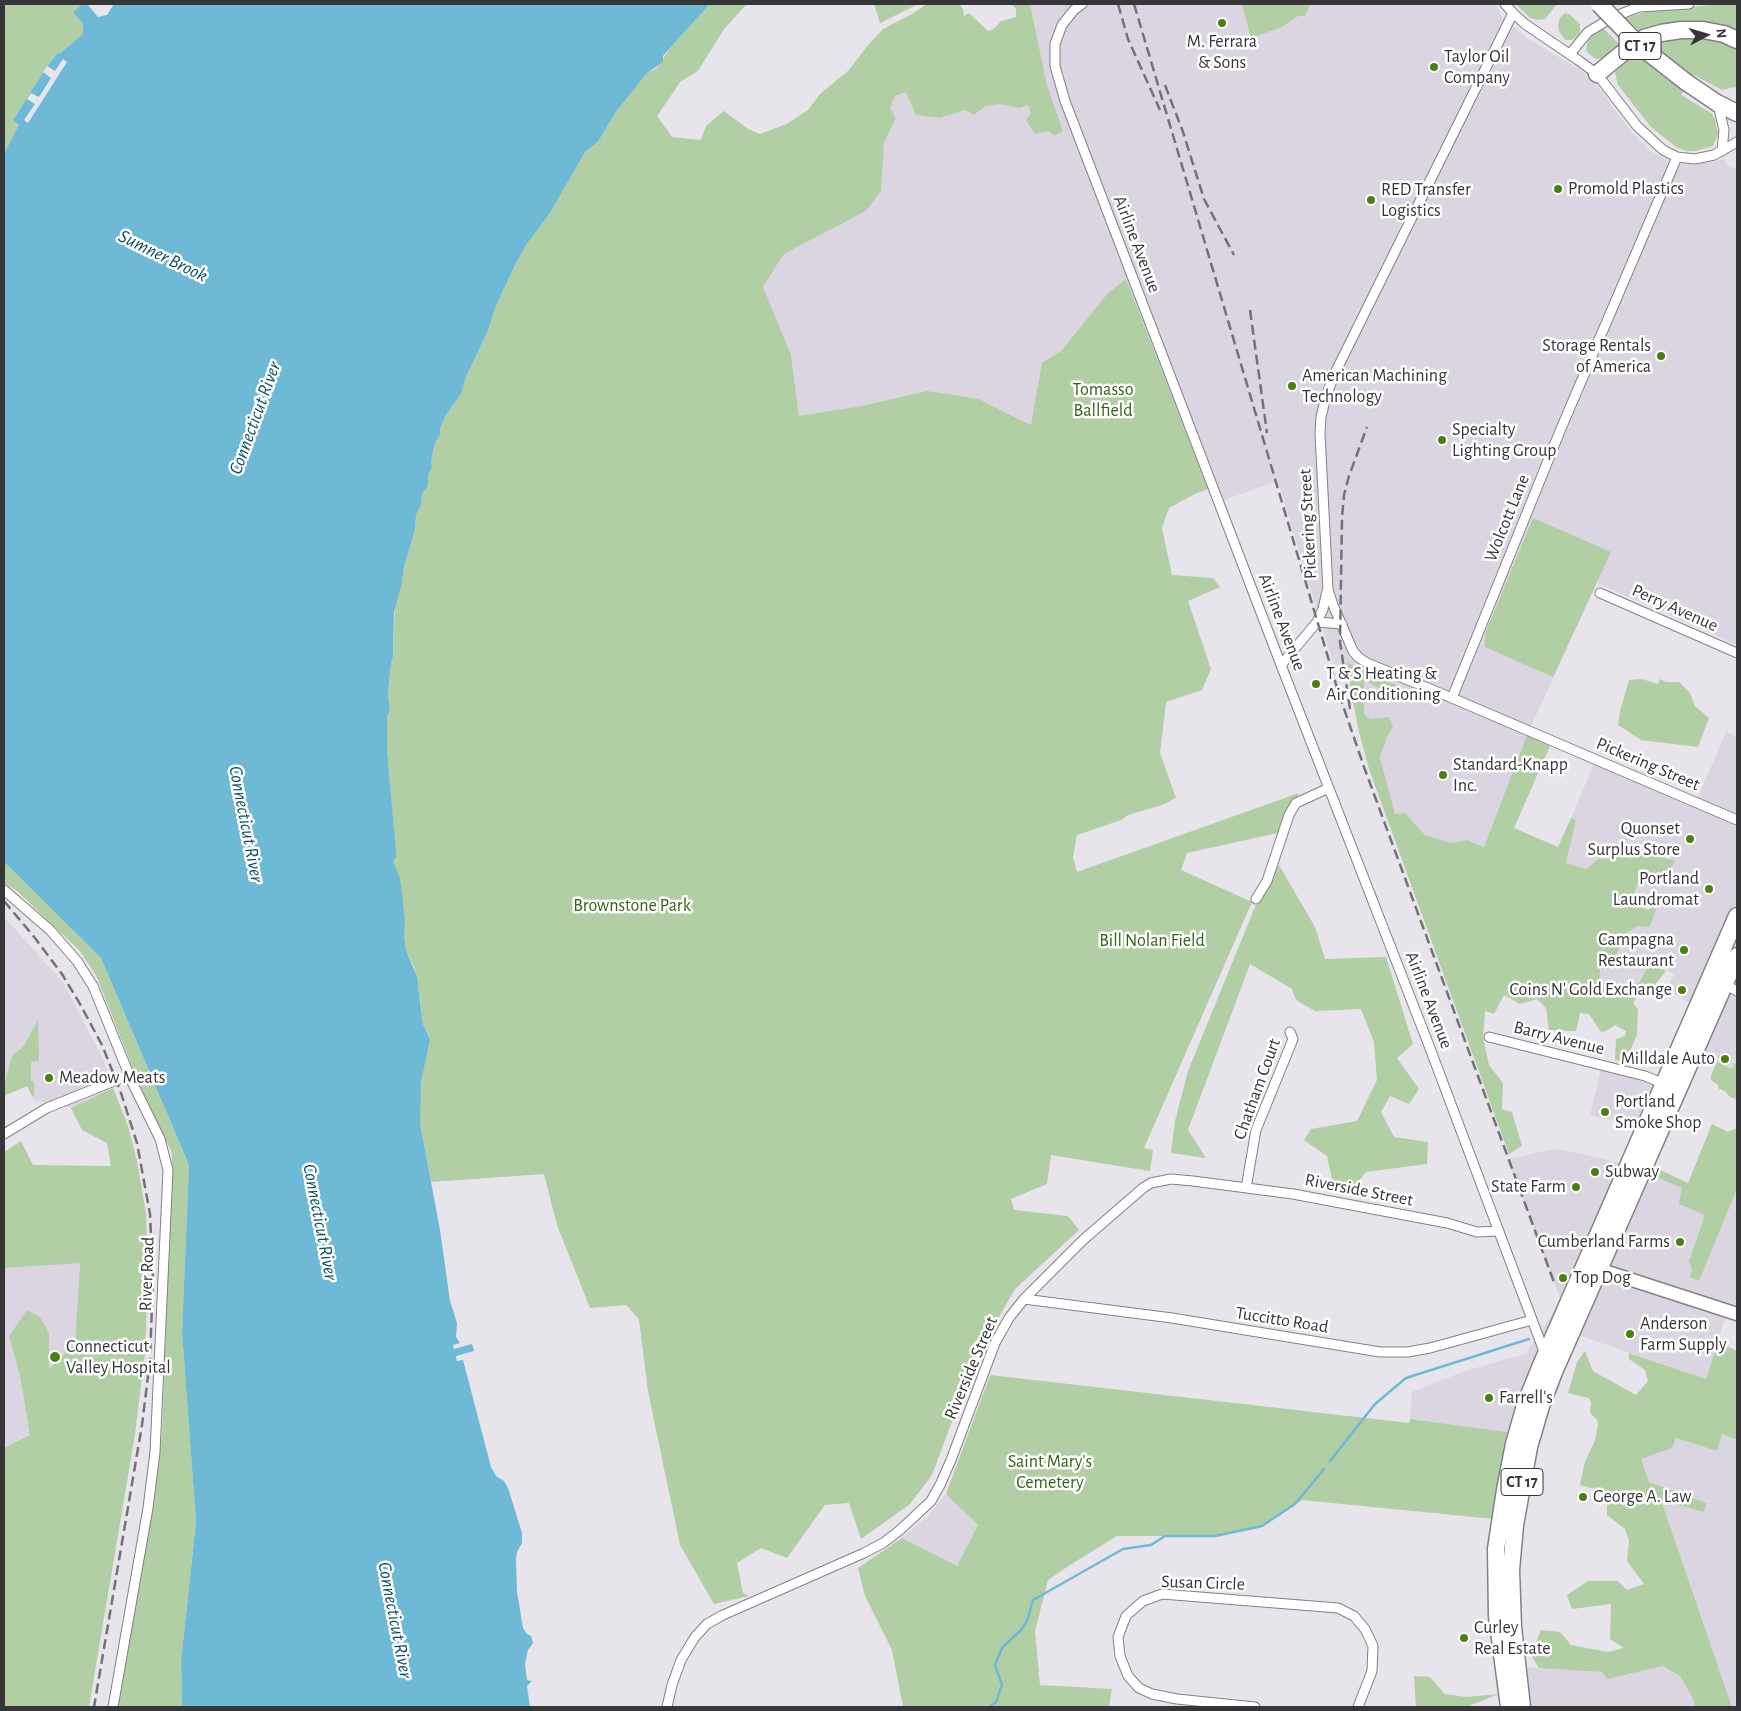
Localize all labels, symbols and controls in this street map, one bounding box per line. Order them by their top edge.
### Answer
north arrow [1681,10,1731,60]
marker: M. Ferrara & Sons [1216,17,1228,29]
text: N [1713,28,1728,39]
place label: M. Ferrara & Sons [1187,31,1257,74]
road number: CT 17 [1619,32,1661,59]
place label: Taylor Oil Company [1444,46,1510,88]
marker: Taylor Oil Company [1428,61,1440,73]
place label: Promold Plastics [1568,178,1684,200]
place label: RED Transfer Logistics [1381,179,1471,222]
marker: Promold Plastics [1552,183,1564,195]
street label: Airline Avenue [1109,192,1165,296]
marker: RED Transfer Logistics [1365,194,1377,206]
water label: Sumner Brook [115,225,211,287]
place label: Storage Rentals of America [1542,335,1651,378]
marker: Storage Rentals of America [1655,350,1667,362]
water label: Connecticut River [224,359,286,477]
place label: American Machining Technology [1302,365,1447,408]
park label: Tomasso Ballfield [1072,379,1134,422]
marker: American Machining Technology [1286,380,1298,392]
place label: Specialty Lighting Group [1452,419,1557,462]
marker: Specialty Lighting Group [1436,434,1448,446]
street label: Pickering Street [1294,468,1322,580]
street label: Wolcott Lane [1480,471,1534,565]
street label: Airline Avenue [1254,570,1310,674]
street label: Perry Avenue [1629,579,1721,637]
place label: T & S Heating & Air Conditioning [1326,663,1441,706]
marker: T & S Heating & Air Conditioning [1310,678,1322,690]
street label: Pickering Street [1593,732,1703,796]
place label: Standard-Knapp Inc. [1453,754,1568,796]
water label: Connecticut River [224,764,268,884]
marker: Standard-Knapp Inc. [1437,769,1449,781]
place label: Quonset Surplus Store [1588,818,1680,861]
marker: Quonset Surplus Store [1684,833,1696,845]
place label: Portland Laundromat [1613,868,1699,911]
marker: Portland Laundromat [1703,883,1715,895]
park label: Brownstone Park [573,895,691,917]
place label: Campagna Restaurant [1598,929,1674,972]
park label: Bill Nolan Field [1099,930,1205,952]
marker: Campagna Restaurant [1678,944,1690,956]
street label: Airline Avenue [1401,948,1457,1052]
place label: Coins N' Gold Exchange [1510,979,1672,1001]
marker: Coins N' Gold Exchange [1676,984,1688,996]
street label: Barry Avenue [1511,1016,1607,1060]
street label: Chatham Court [1229,1035,1285,1143]
place label: Milldale Auto [1621,1048,1715,1070]
marker: Milldale Auto [1719,1053,1731,1065]
place label: Meadow Meats [59,1067,165,1089]
marker: Meadow Meats [43,1072,55,1084]
place label: Portland Smoke Shop [1615,1091,1701,1134]
marker: Portland Smoke Shop [1599,1106,1611,1118]
place label: Subway [1605,1161,1659,1183]
water label: Connecticut River [298,1162,342,1282]
marker: Subway [1589,1166,1601,1178]
street label: Riverside Street [1303,1169,1415,1211]
place label: State Farm [1491,1176,1566,1198]
marker: State Farm [1570,1181,1582,1193]
place label: Cumberland Farms [1538,1231,1670,1253]
street label: River Road [135,1236,159,1312]
marker: Cumberland Farms [1674,1236,1686,1248]
place label: Top Dog [1573,1267,1631,1289]
marker: Top Dog [1557,1272,1569,1284]
street label: Tuccitto Road [1234,1302,1330,1338]
street label: Riverside Street [940,1313,1002,1423]
place label: Anderson Farm Supply [1640,1313,1727,1356]
marker: Anderson Farm Supply [1624,1328,1636,1340]
place label: Connecticut Valley Hospital [66,1336,171,1378]
marker: Connecticut Valley Hospital [48,1350,62,1364]
place label: Farrell's [1499,1387,1553,1409]
marker: Farrell's [1483,1392,1495,1404]
park label: Saint Mary's Cemetery [1008,1451,1092,1494]
road number: CT 17 [1501,1468,1543,1495]
place label: George A. Law [1593,1486,1691,1508]
marker: George A. Law [1577,1491,1589,1503]
water label: Connecticut River [373,1560,417,1680]
street label: Susan Circle [1161,1571,1245,1595]
place label: Curley Real Estate [1474,1617,1551,1660]
marker: Curley Real Estate [1458,1632,1470,1644]

